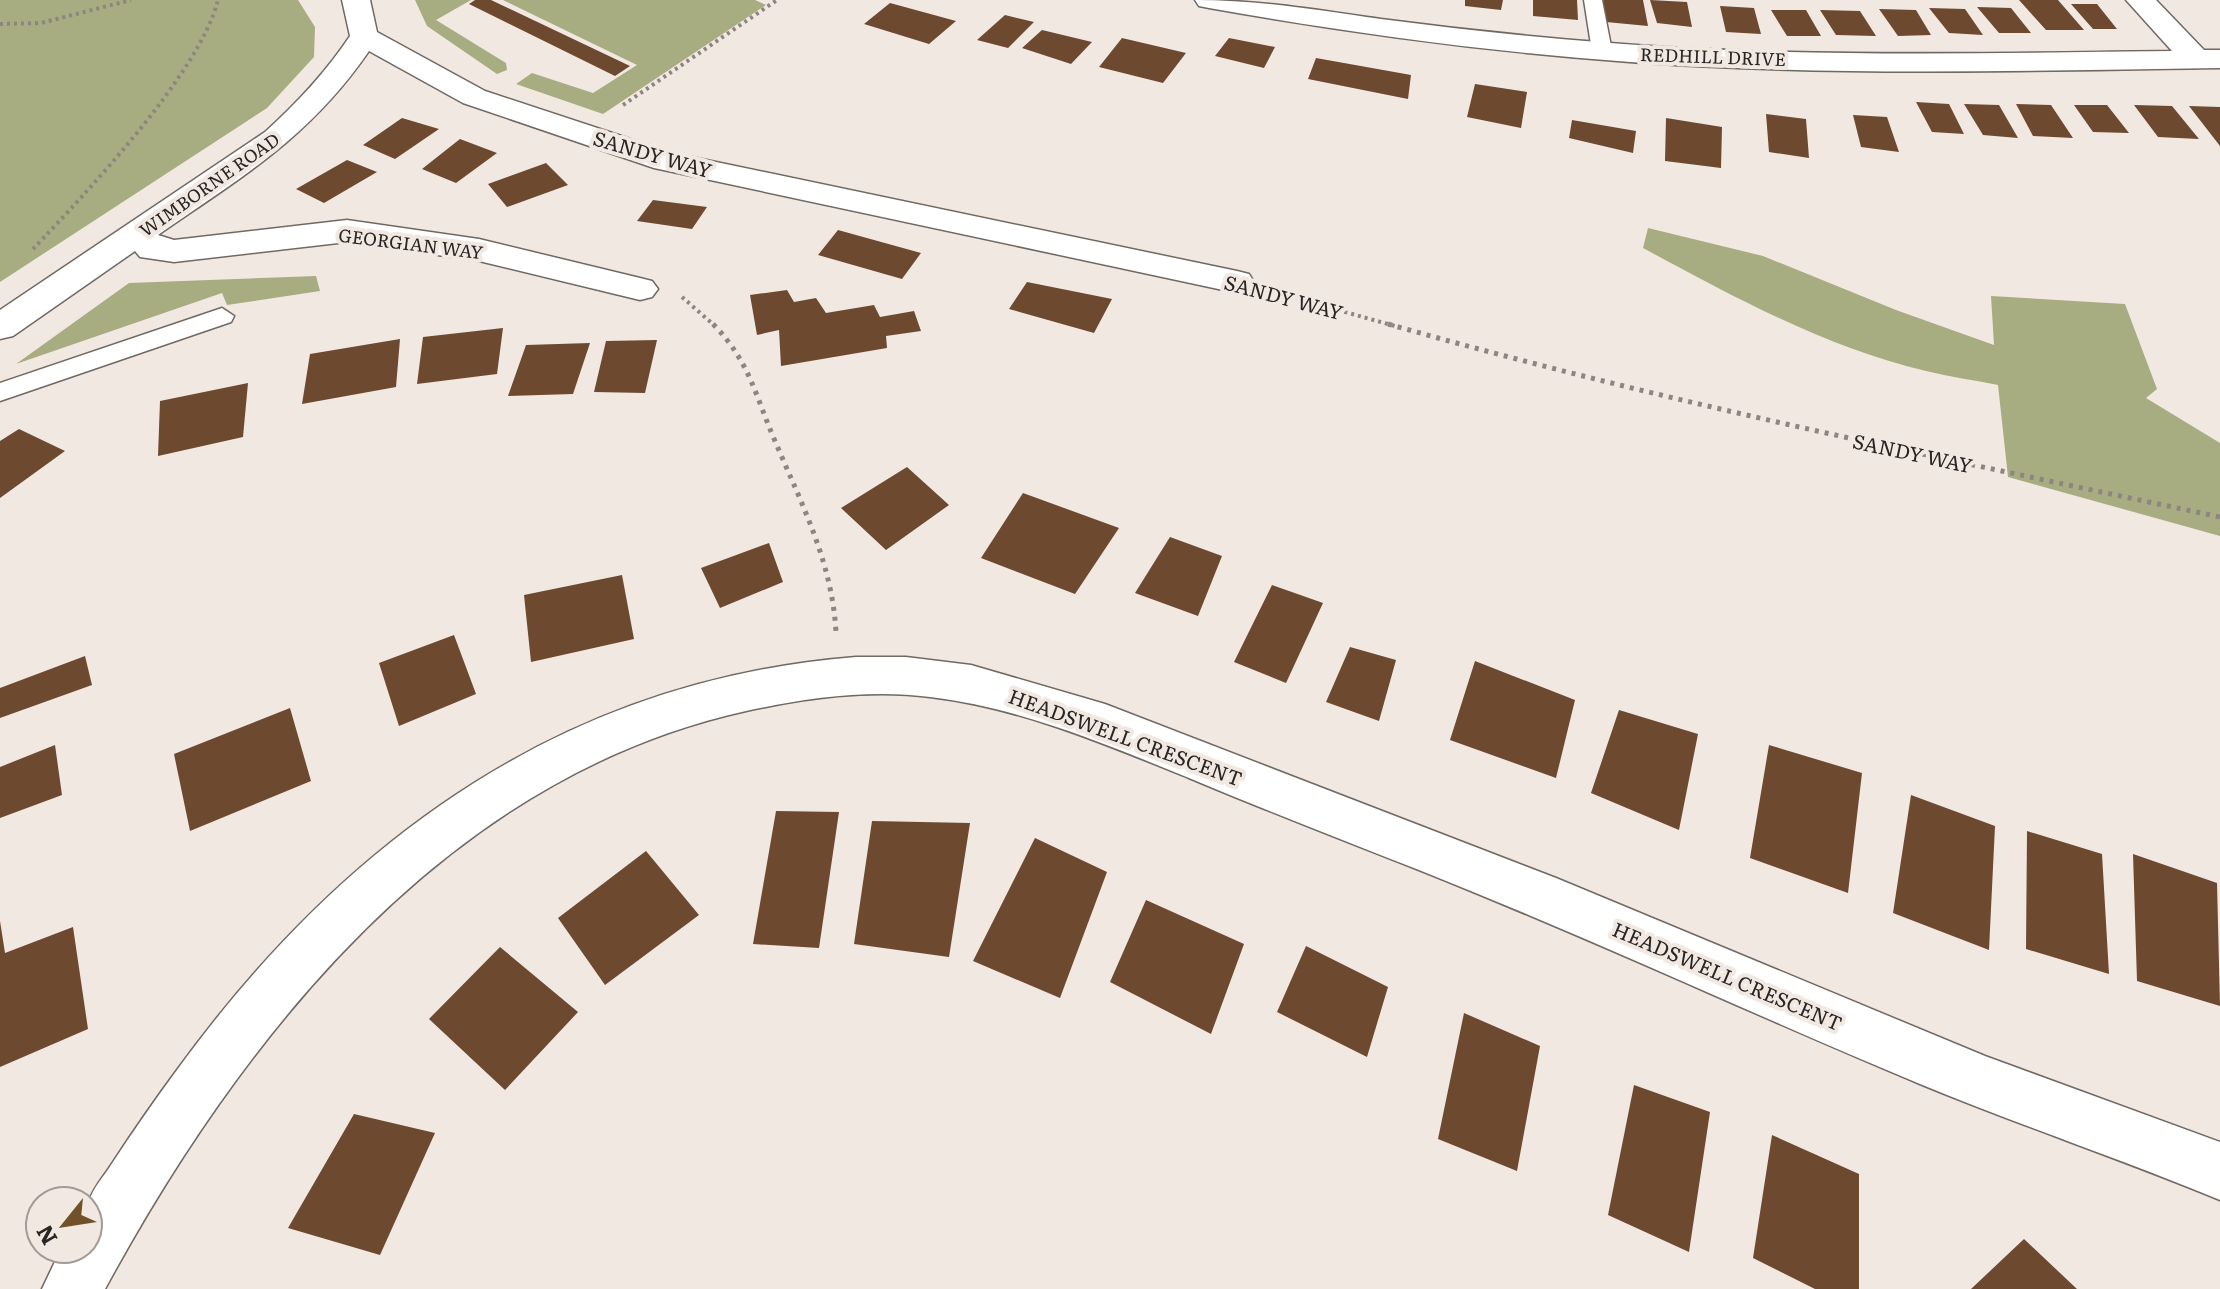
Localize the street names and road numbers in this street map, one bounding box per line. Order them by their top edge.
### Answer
street label: REDHILL DRIVE [1639,40,1787,72]
street label: SANDY WAY [590,122,716,184]
street label: WIMBORNE ROAD [133,125,285,243]
street label: GEORGIAN WAY [337,221,485,265]
street label: SANDY WAY [1221,266,1347,326]
street label: SANDY WAY [1850,425,1976,479]
street label: HEADSWELL CRESCENT [1005,680,1247,792]
street label: HEADSWELL CRESCENT [1608,913,1848,1037]

